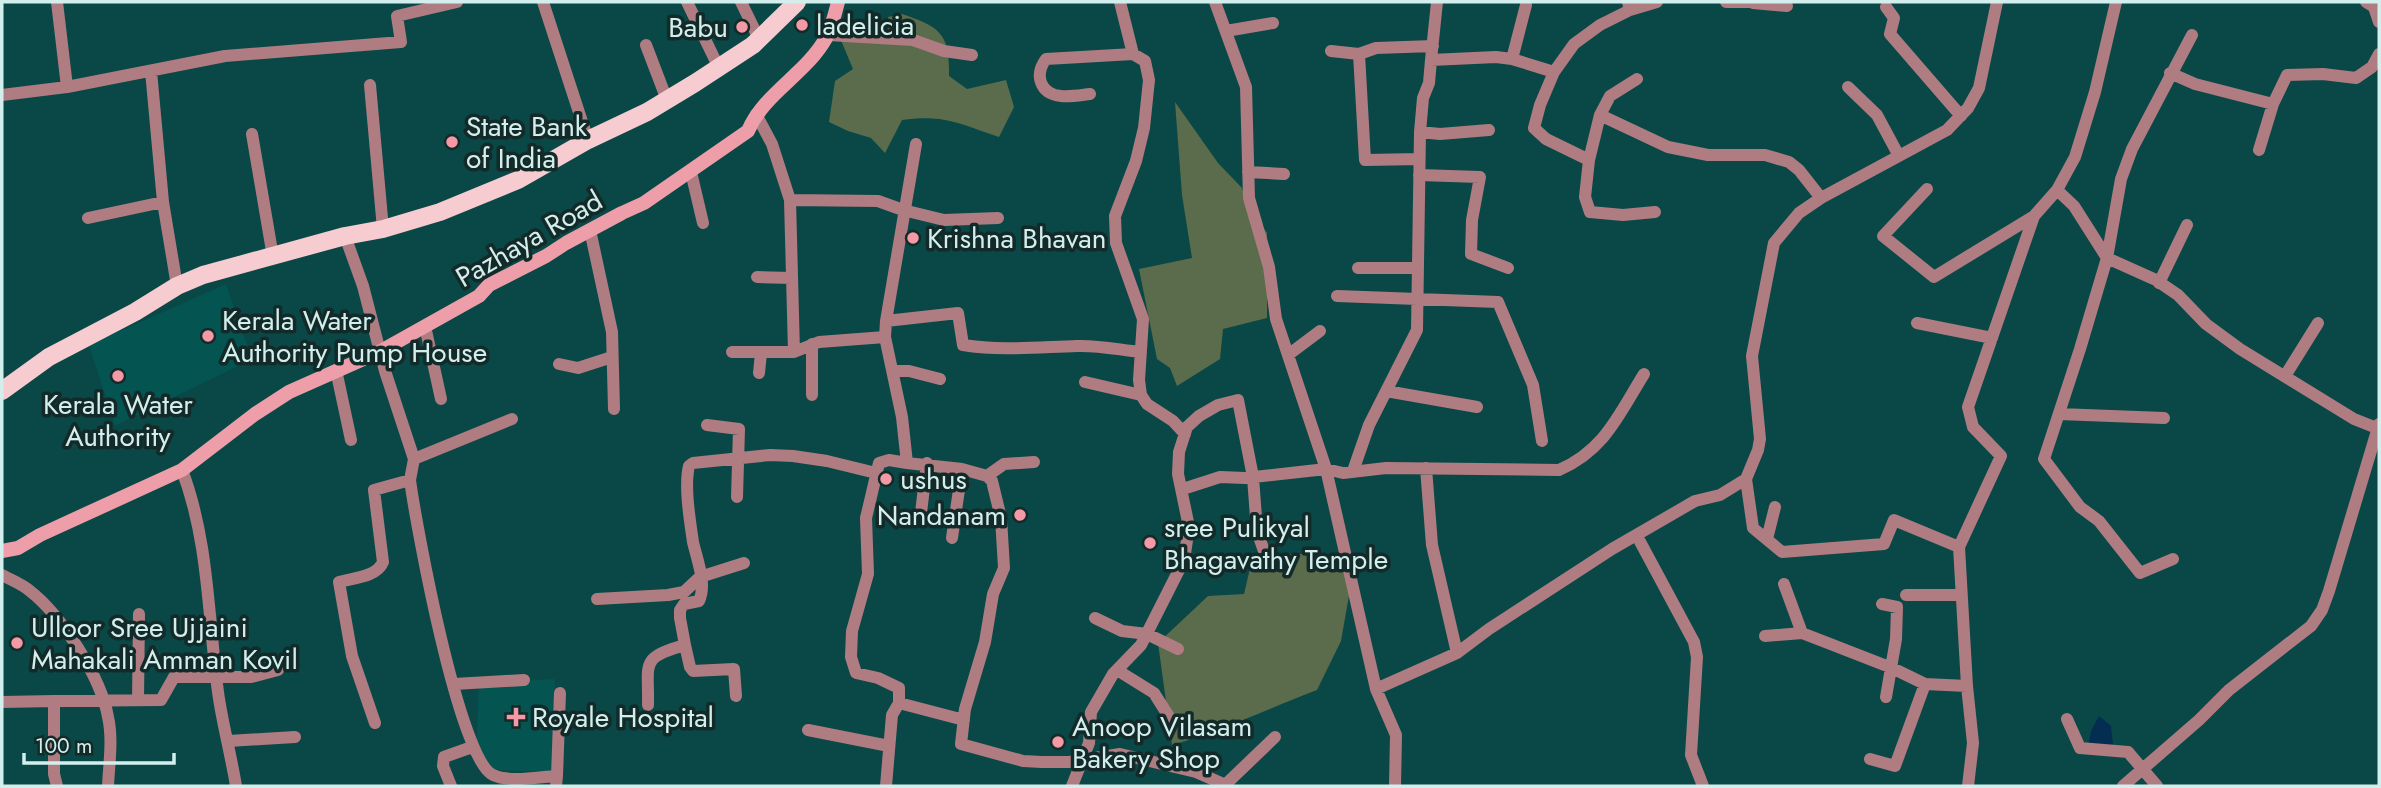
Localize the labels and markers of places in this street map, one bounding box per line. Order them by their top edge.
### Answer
place label: ladelicia [816,5,914,46]
place label: Babu [668,7,728,48]
marker: ladelicia [794,17,810,33]
marker: Babu [734,19,750,35]
place label: State Bank of India [466,106,588,179]
marker: State Bank of India [444,134,460,150]
place label: Krishna Bhavan [927,218,1106,259]
marker: Krishna Bhavan [905,230,921,246]
place label: Kerala Water Authority Pump House [222,300,487,373]
marker: Kerala Water Authority Pump House [200,328,216,344]
marker: Kerala Water Authority [110,368,126,384]
place label: Kerala Water Authority [43,384,193,457]
place label: ushus [900,459,967,500]
marker: ushus [878,471,894,487]
place label: Nandanam [877,495,1006,536]
marker: Nandanam [1012,507,1028,523]
place label: sree Pulikyal Bhagavathy Temple [1164,507,1388,580]
marker: sree Pulikyal Bhagavathy Temple [1142,535,1158,551]
place label: Ulloor Sree Ujjaini Mahakali Amman Kovil [31,607,298,680]
marker: Ulloor Sree Ujjaini Mahakali Amman Kovil [9,635,25,651]
place label: Royale Hospital [532,697,714,738]
place label: Anoop Vilasam Bakery Shop [1072,706,1252,779]
marker: Royale Hospital [506,707,526,727]
marker: Anoop Vilasam Bakery Shop [1050,734,1066,750]

